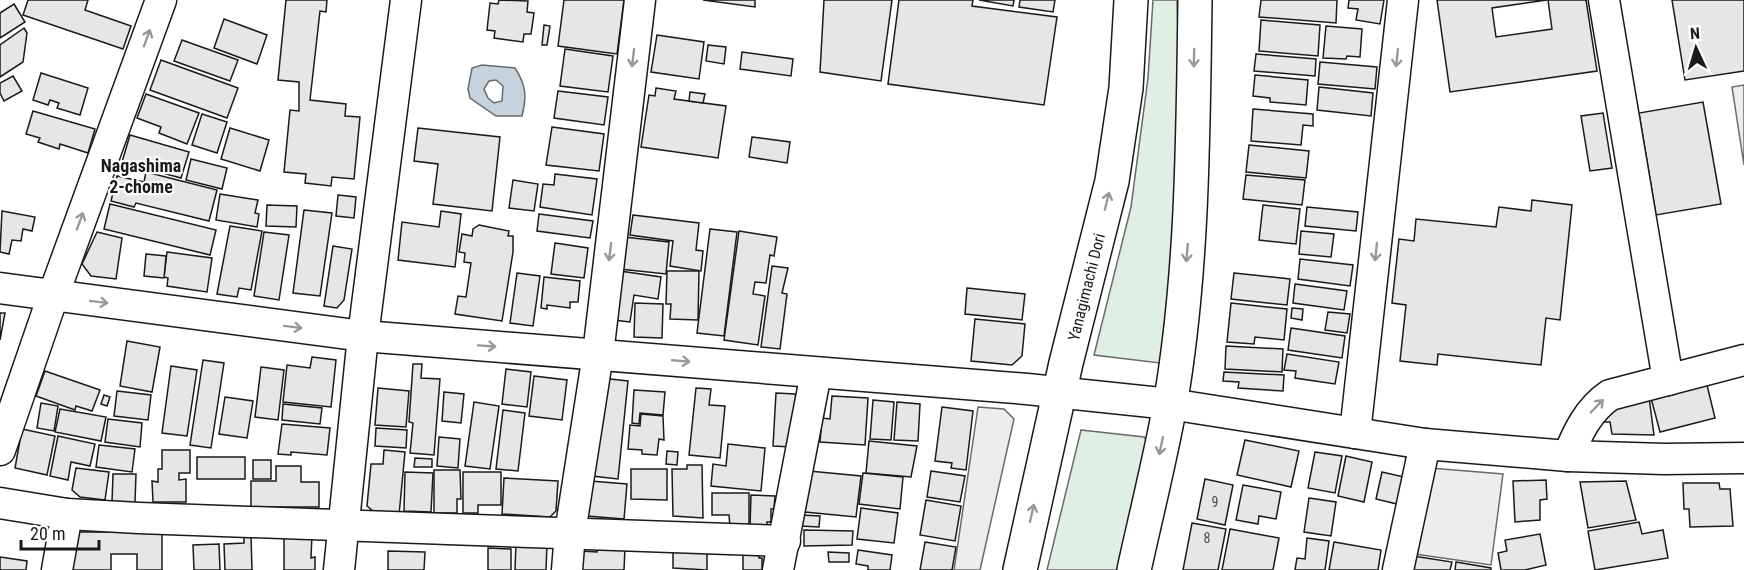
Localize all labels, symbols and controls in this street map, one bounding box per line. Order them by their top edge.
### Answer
north arrow [1666,18,1726,78]
text: N [1689,24,1701,43]
one-way arrow [143,29,154,48]
one-way arrow [627,48,638,68]
one-way arrow [1188,48,1200,68]
one-way arrow [1391,48,1402,68]
district label: Nagashima 2-chome [101,155,181,197]
one-way arrow [1102,192,1114,211]
one-way arrow [75,213,86,231]
street label: Yanagimachi Dori [1064,231,1109,343]
one-way arrow [604,241,615,261]
one-way arrow [1370,242,1381,261]
one-way arrow [1181,243,1192,263]
one-way arrow [89,297,109,308]
one-way arrow [282,322,302,333]
one-way arrow [476,341,496,352]
one-way arrow [671,356,691,367]
one-way arrow [1590,398,1605,413]
one-way arrow [1155,436,1166,456]
house number: 9 [1212,494,1218,510]
one-way arrow [1027,504,1039,523]
scale bar [21,513,99,551]
text: 20 m [30,523,65,544]
house number: 8 [1204,530,1211,546]

